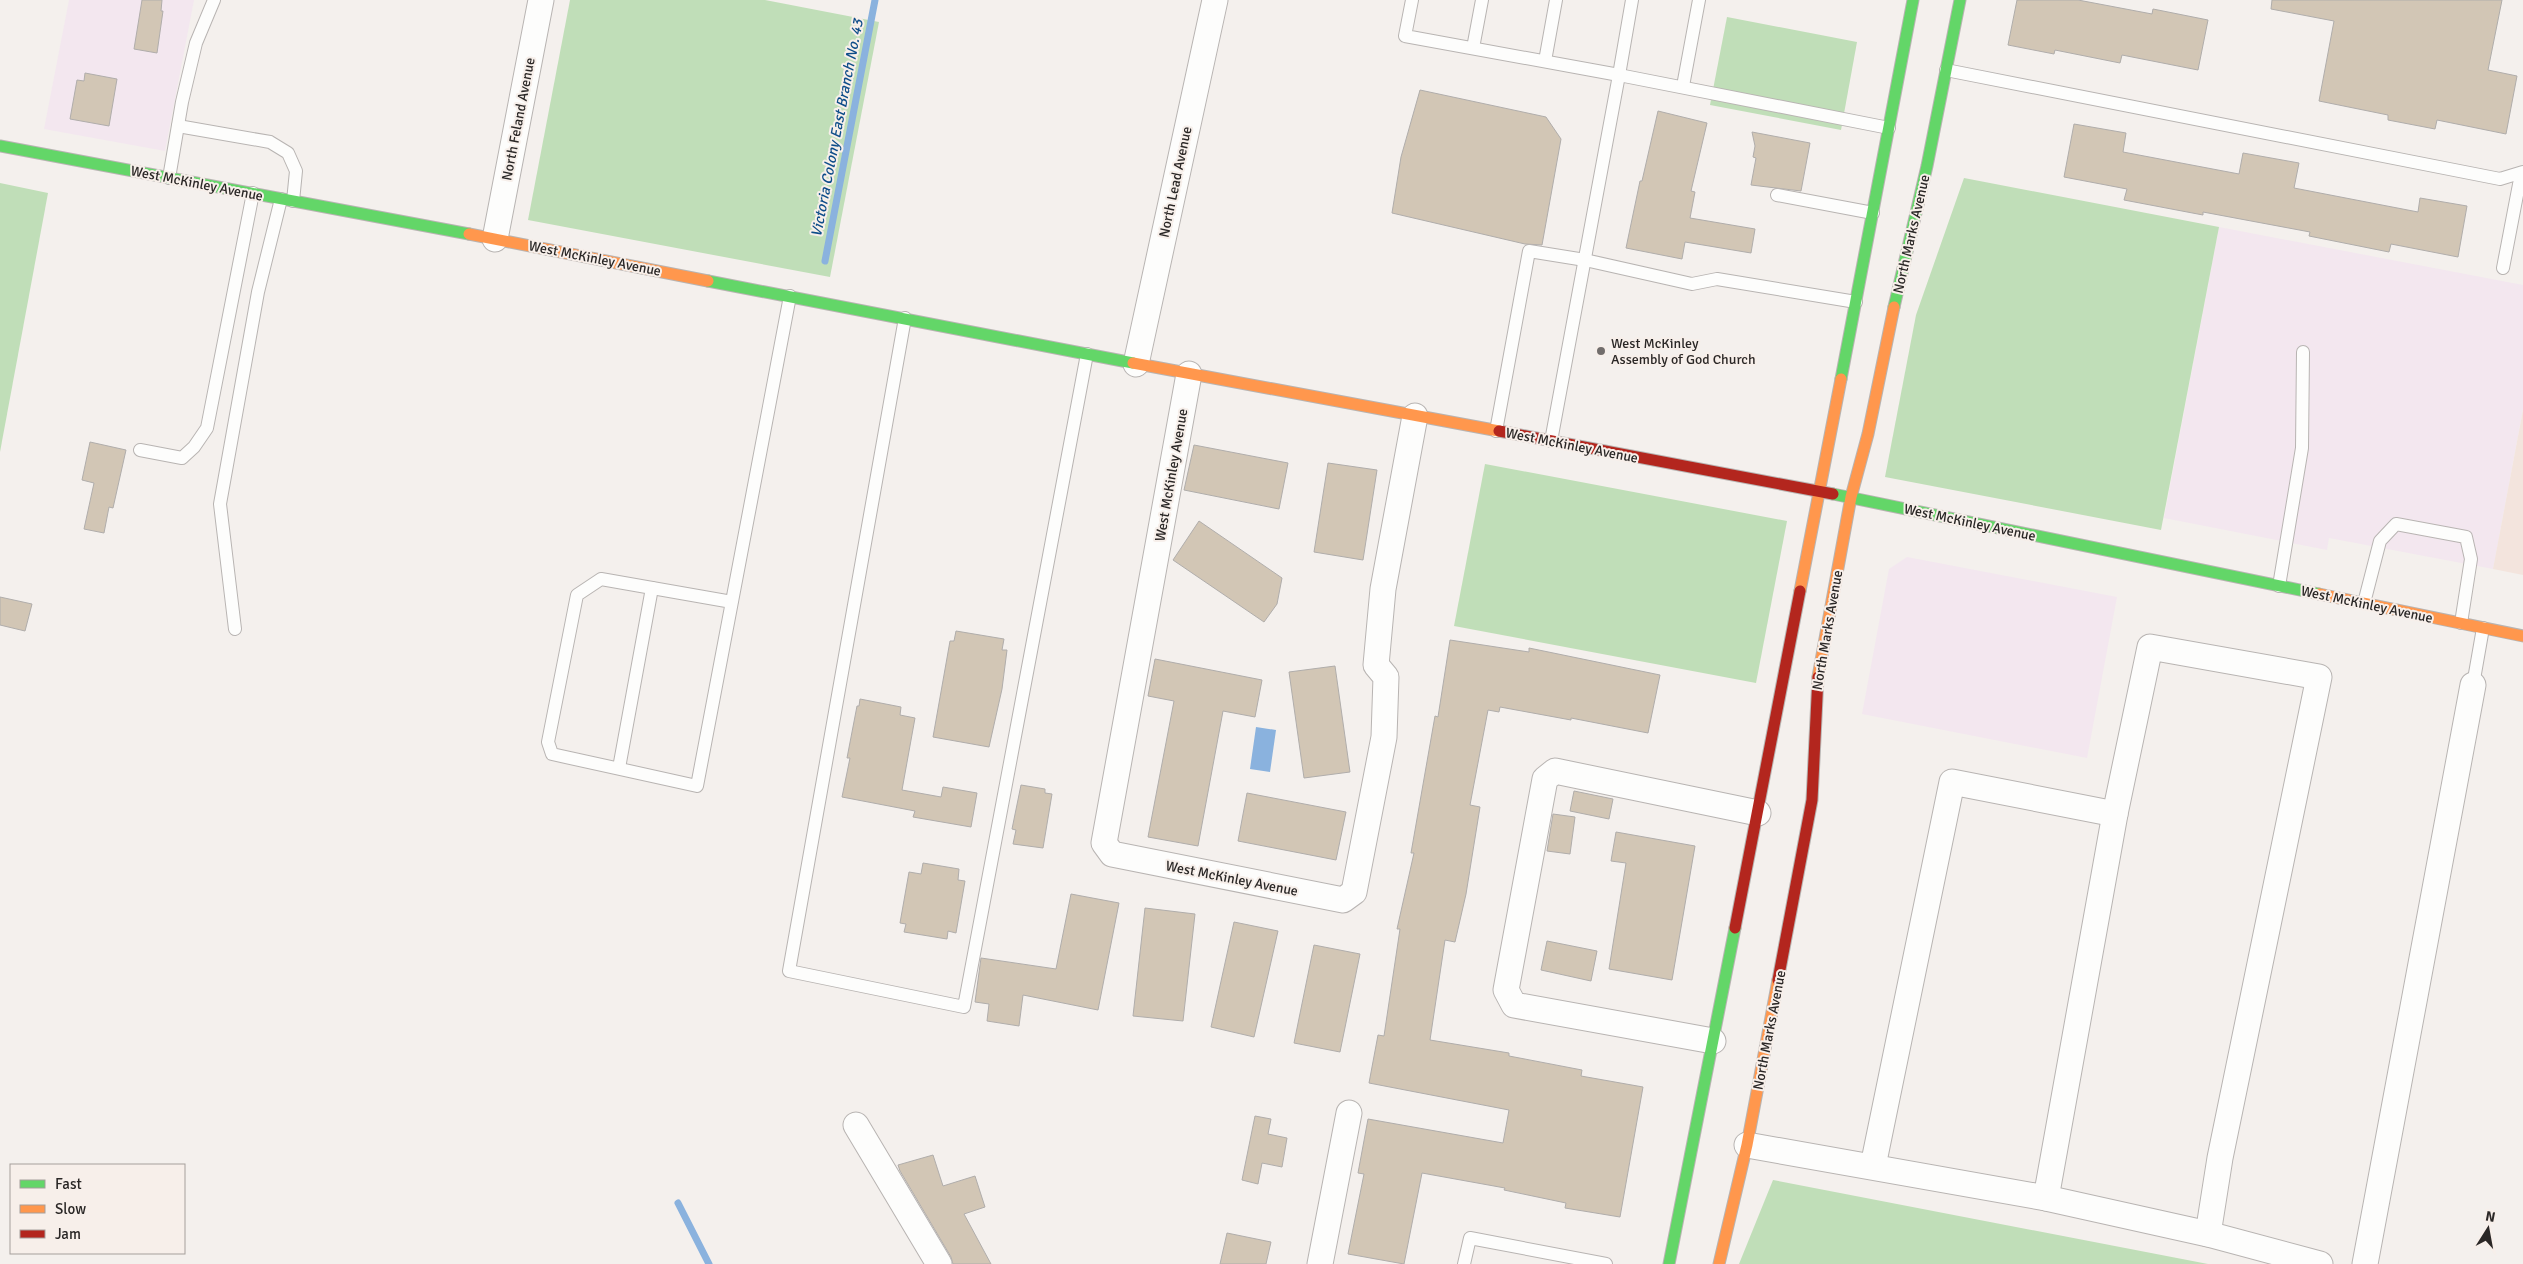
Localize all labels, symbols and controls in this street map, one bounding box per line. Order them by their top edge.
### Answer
water label: Victoria Colony East Branch No. 43 [807,16,867,238]
street label: North Feland Avenue [498,56,539,182]
street label: North Lead Avenue [1155,125,1196,239]
street label: West McKinley Avenue [129,162,264,205]
street label: North Marks Avenue [1890,173,1933,295]
street label: West McKinley Avenue [527,237,662,280]
place label: West McKinley Assembly of God Church [1611,335,1756,368]
marker: West McKinley Assembly of God Church [1595,345,1607,357]
street label: West McKinley Avenue [1151,407,1192,543]
street label: West McKinley Avenue [1504,424,1639,467]
street label: West McKinley Avenue [1902,500,2037,545]
street label: North Marks Avenue [1809,569,1846,691]
street label: West McKinley Avenue [2299,582,2434,627]
street label: West McKinley Avenue [1164,857,1299,900]
street label: North Marks Avenue [1750,969,1789,1091]
legend [10,1164,185,1254]
text: Fast [55,1175,82,1193]
text: Slow [55,1200,86,1218]
north arrow [2463,1204,2513,1254]
text: N [2484,1207,2497,1226]
text: Jam [55,1225,81,1243]

